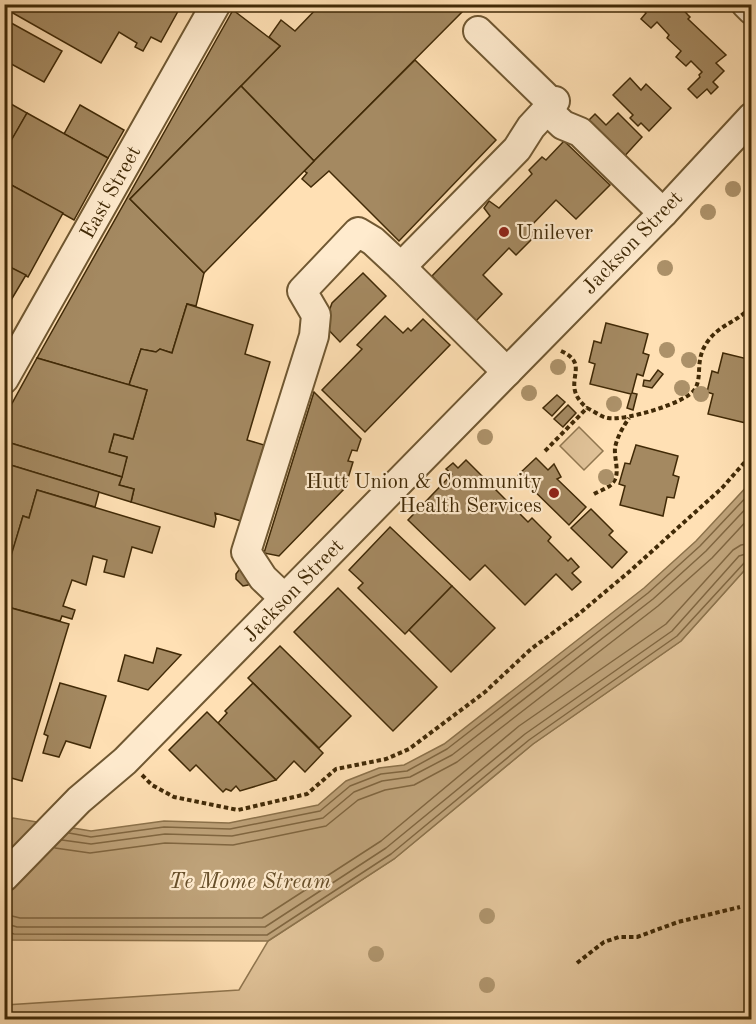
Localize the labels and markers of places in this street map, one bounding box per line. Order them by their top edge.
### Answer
place label: Unilever [516,223,594,244]
marker: Unilever [497,225,511,239]
place label: Hutt Union & Community Health Services [306,472,542,517]
marker: Hutt Union & Community Health Services [547,486,561,500]

